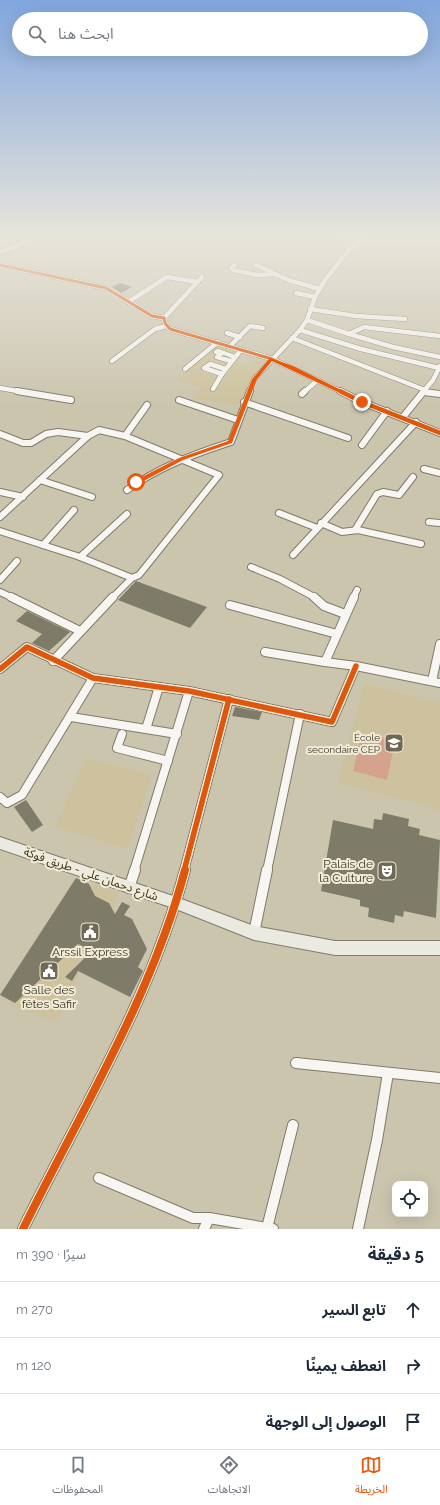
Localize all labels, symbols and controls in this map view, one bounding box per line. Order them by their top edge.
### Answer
search box [12,12,428,56]
icon: search [26,23,48,45]
text: ابحث هنا [58,25,114,43]
route end [353,393,371,411]
route start [127,473,145,491]
place label: École secondaire CEP [307,732,380,755]
school or university icon: École secondaire CEP [383,732,405,754]
street label: شارع دحمان علي - طريق فوكة [21,844,160,906]
place label: Palais de la Culture [319,857,373,885]
theatre icon: Palais de la Culture [376,860,398,882]
public building icon: Arssil Express [79,921,101,943]
place label: Arssil Express [52,945,128,959]
public building icon: Salle des fêtes Safir [38,960,60,982]
place label: Salle des fêtes Safir [22,983,77,1011]
map controls [392,1181,428,1217]
button: locate [392,1181,428,1217]
text: 5 دقيقة [368,1244,424,1264]
text: سيرًا · 390 m [16,1247,86,1262]
icon: ahead [402,1299,424,1321]
text: تابع السير [322,1301,386,1319]
text: 270 m [16,1302,53,1317]
icon: right [402,1355,424,1377]
text: انعطف يمينًا [306,1357,386,1375]
text: 120 m [16,1358,52,1373]
icon: arrive [402,1411,424,1433]
text: الوصول إلى الوجهة [266,1413,386,1431]
tab: المحفوظات [52,1454,103,1501]
tab: الاتجاهات [208,1454,251,1501]
tab: الخريطة [355,1454,388,1501]

